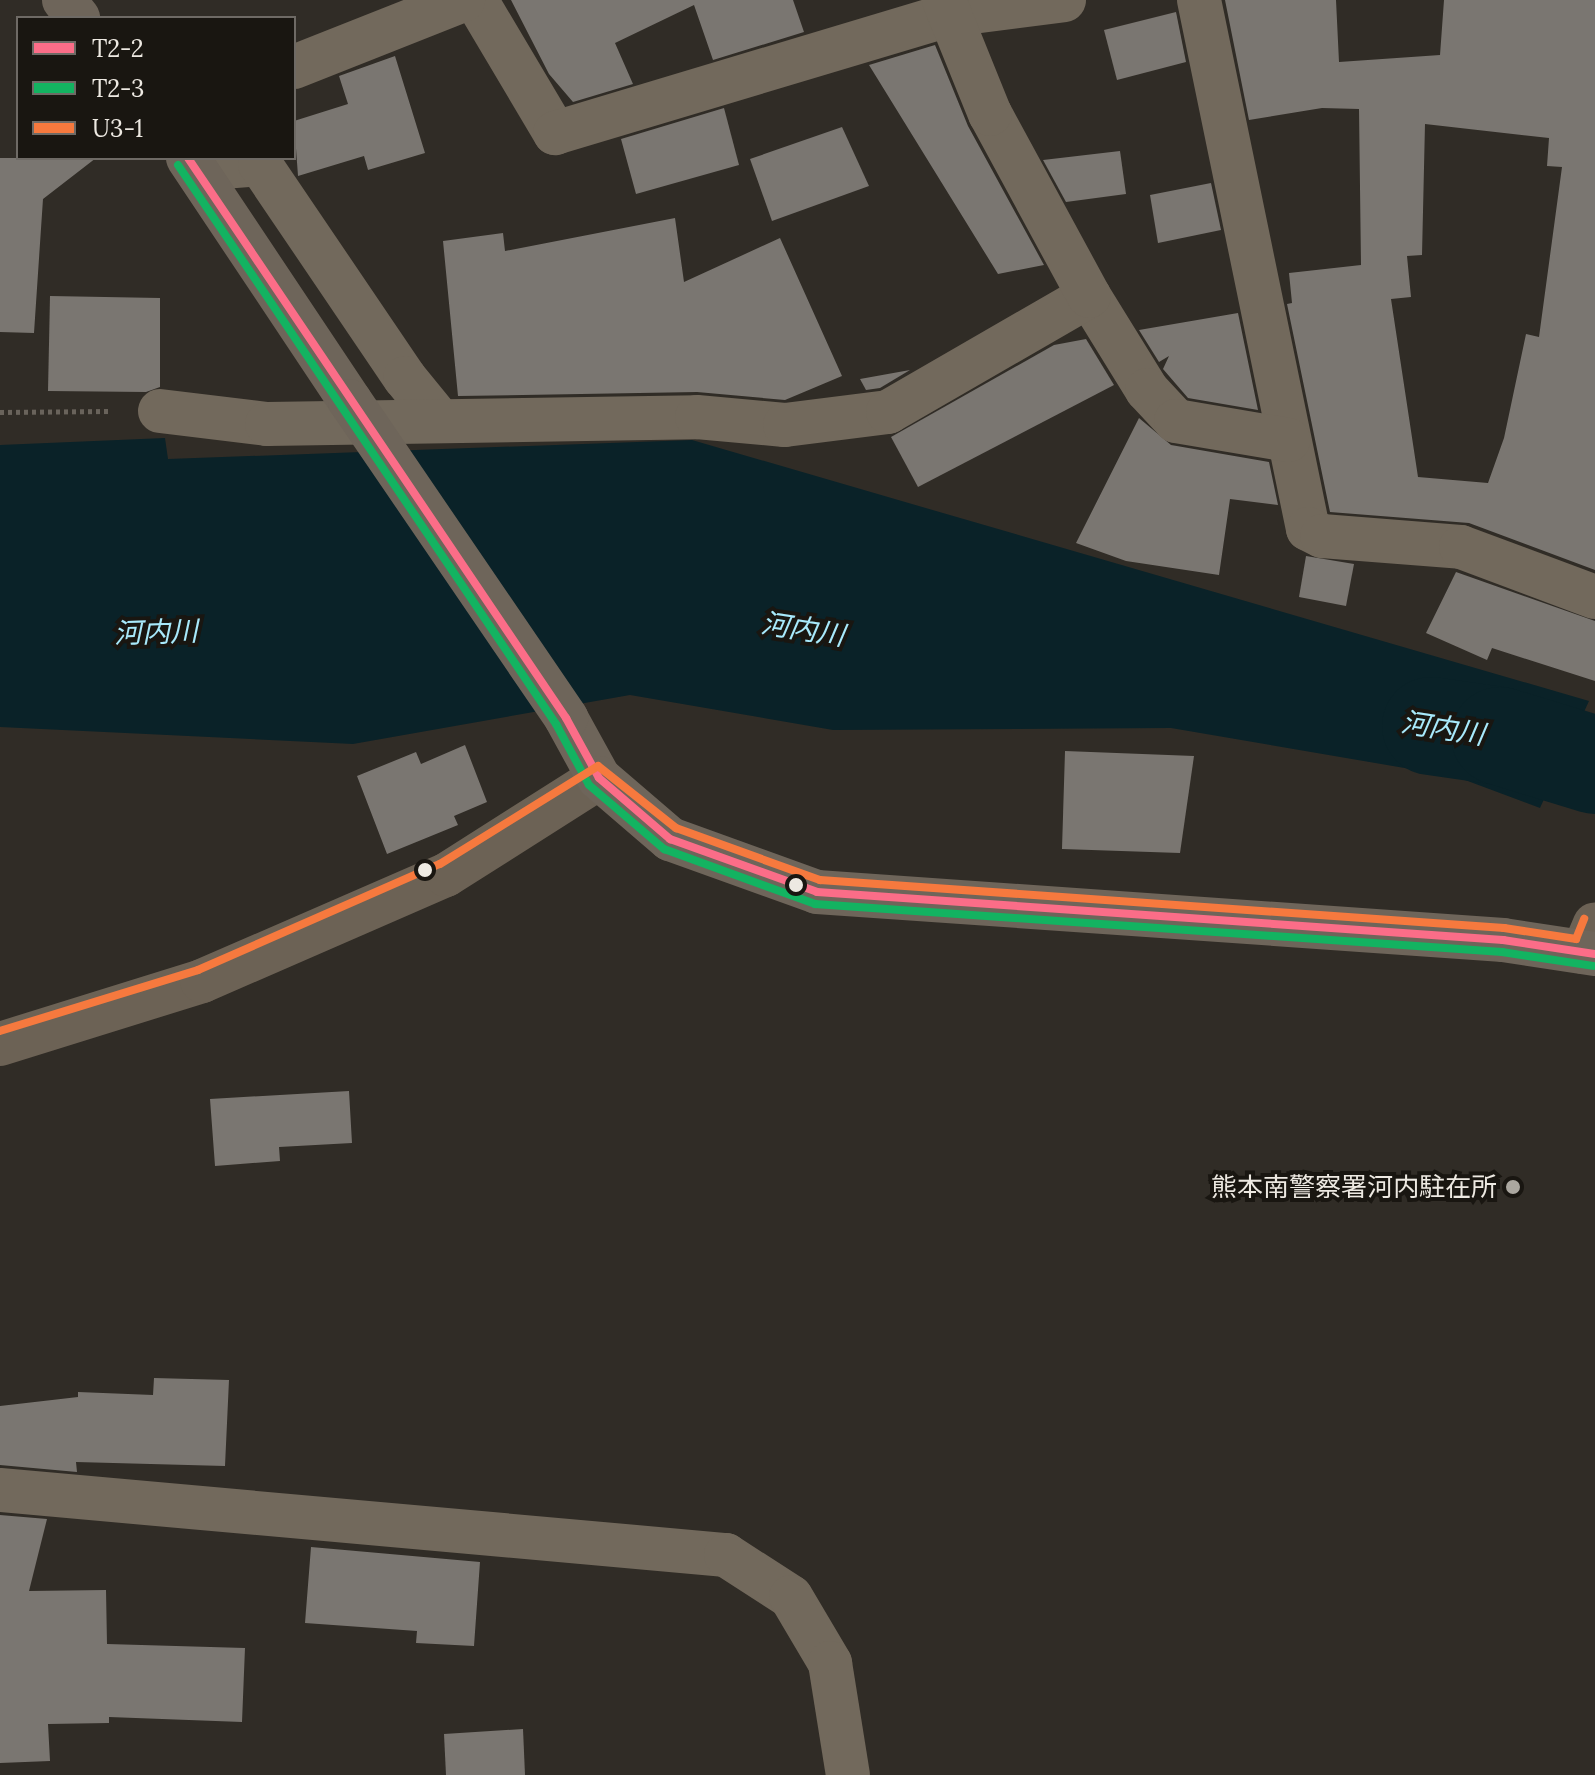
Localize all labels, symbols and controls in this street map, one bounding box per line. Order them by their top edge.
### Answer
legend [16,16,296,160]
text: T2-2 [92,33,144,64]
text: T2-3 [92,73,144,104]
text: U3-1 [92,113,143,144]
water label: 河内川 [759,606,847,652]
water label: 河内川 [113,614,199,650]
water label: 河内川 [1399,705,1487,751]
unlabelled marker [417,862,433,878]
unlabelled marker [788,877,804,893]
place label: 熊本南警察署河内駐在所 [1211,1171,1497,1203]
marker: 熊本南警察署河内駐在所 [1504,1178,1522,1196]

